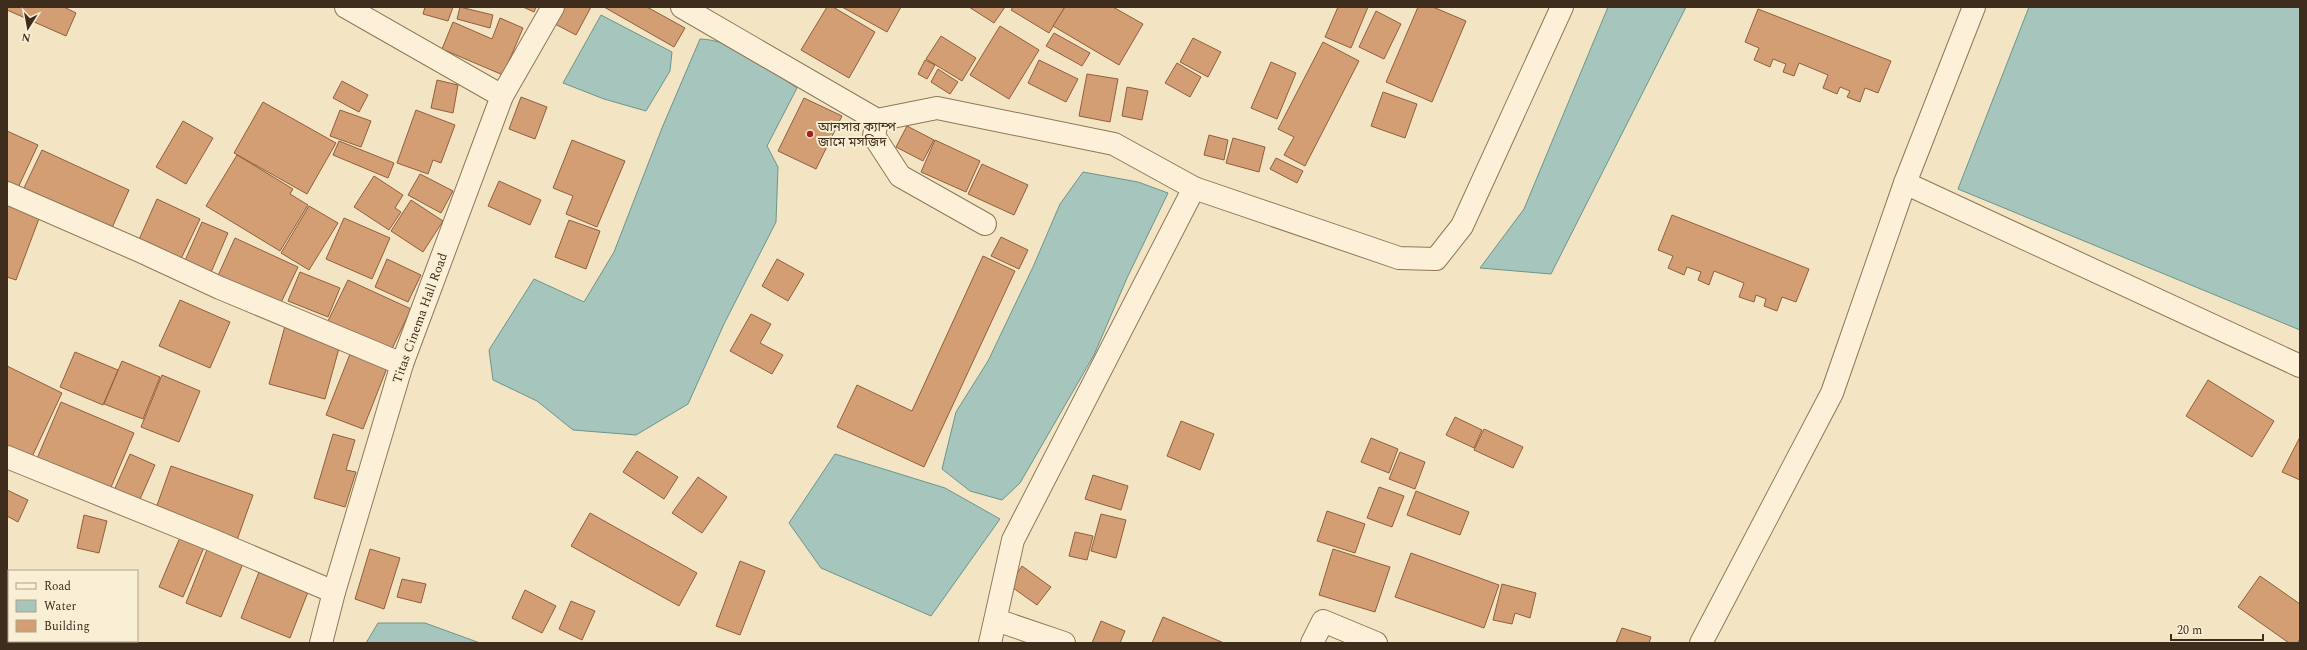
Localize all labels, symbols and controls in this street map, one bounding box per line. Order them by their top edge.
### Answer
north arrow [8,8,48,48]
text: N [20,28,32,47]
place label: আনসার ক্যাম্প জামে মসজিদ [817,117,897,152]
marker: আনসার ক্যাম্প জামে মসজিদ [805,129,815,139]
street label: Titas Cinema Hall Road [387,250,453,386]
legend [8,570,138,642]
text: Road [44,577,71,596]
text: Water [44,597,76,616]
scale bar [2171,616,2263,642]
text: Building [44,617,90,636]
text: 20 m [2177,621,2202,640]

